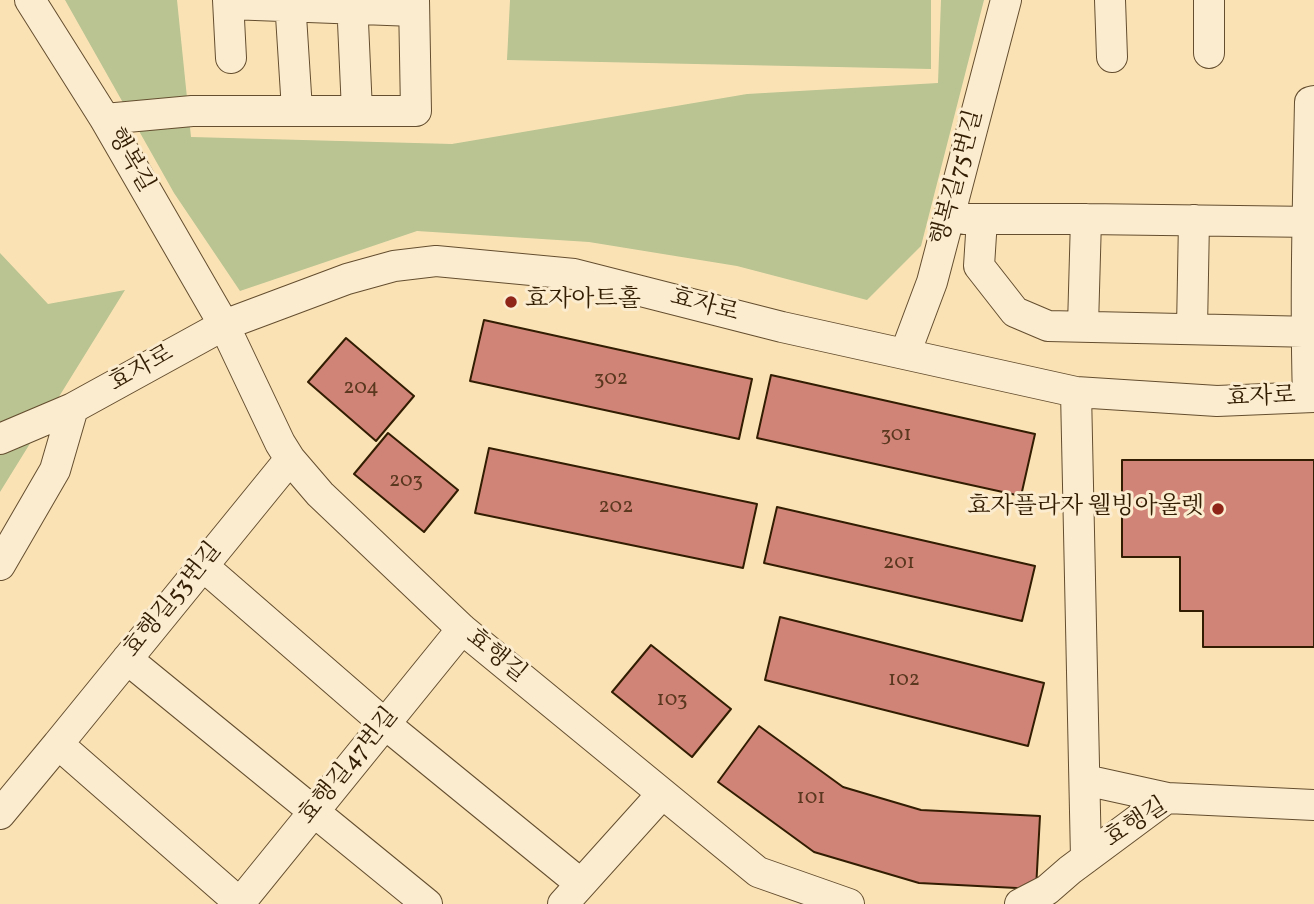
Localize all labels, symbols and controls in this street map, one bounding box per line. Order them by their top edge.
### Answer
street label: 행복길75번길 [927,107,991,249]
street label: 행복길 [99,124,159,198]
street label: 효자로 [667,284,741,330]
place label: 효자아트홀 [525,288,641,316]
marker: 효자아트홀 [503,294,519,310]
street label: 효자로 [105,341,179,399]
house number: 302 [594,367,628,393]
house number: 204 [343,376,379,402]
street label: 효자로 [1226,383,1296,415]
house number: 301 [880,423,912,449]
house number: 203 [389,469,423,495]
house number: 202 [599,495,633,521]
place label: 효자플라자 웰빙아울렛 [967,495,1204,523]
marker: 효자플라자 웰빙아울렛 [1210,501,1226,517]
street label: 효행길53번길 [119,538,229,664]
house number: 201 [883,551,915,577]
street label: 효행길 [459,624,531,690]
house number: 102 [888,668,920,694]
house number: 103 [657,688,687,714]
street label: 효행길47번길 [294,703,406,831]
house number: 101 [797,786,825,812]
street label: 효행길 [1100,793,1174,855]

